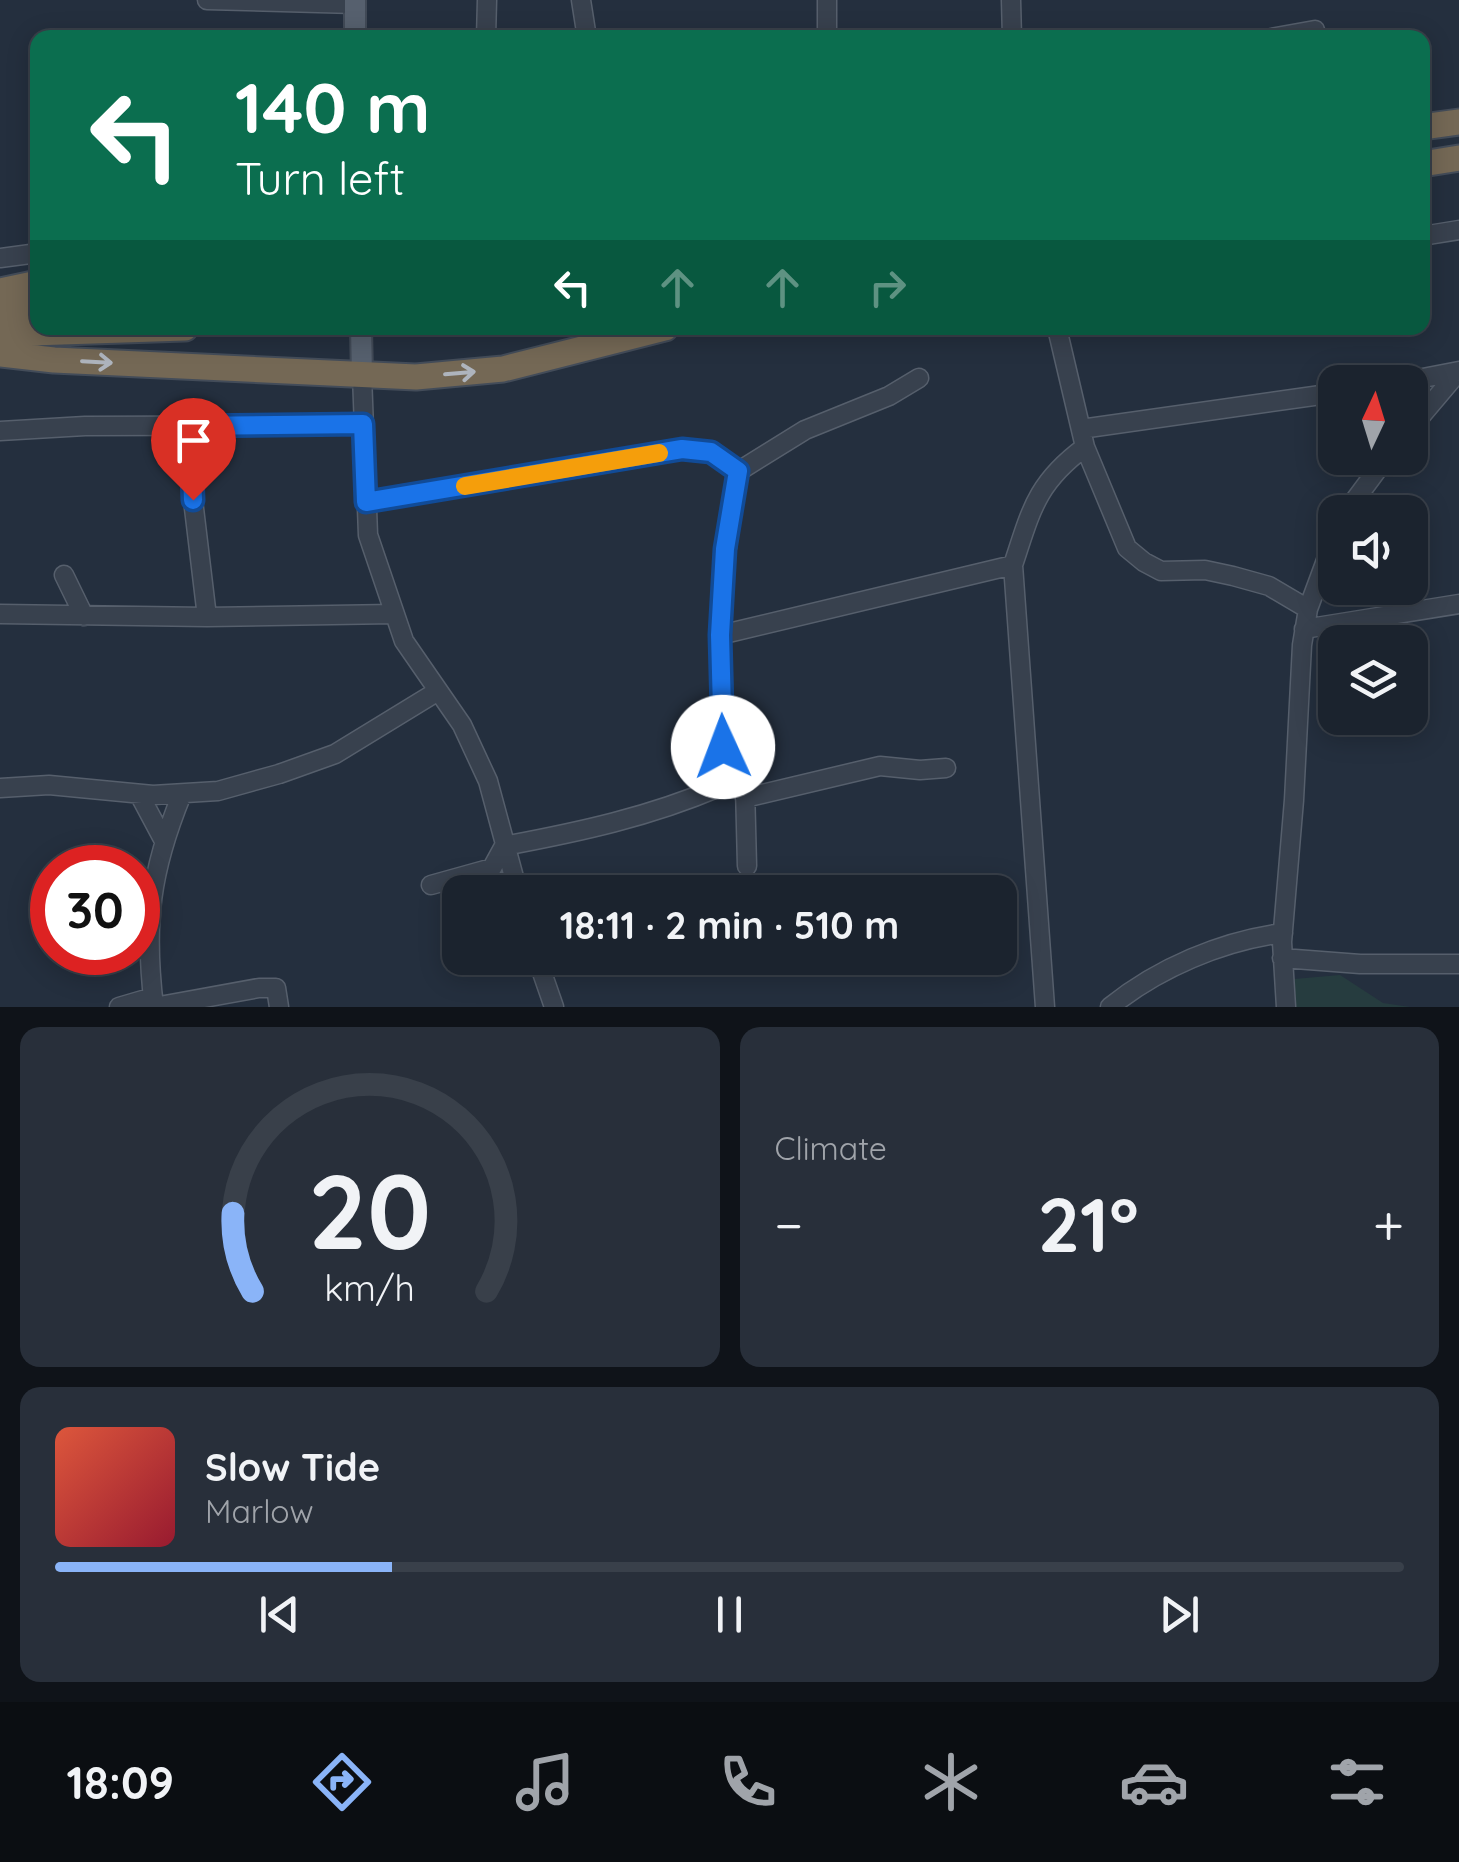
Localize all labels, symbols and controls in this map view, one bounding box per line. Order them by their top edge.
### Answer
text: 140 m [235,63,431,151]
icon: left [70,70,200,200]
text: Turn left [235,150,405,206]
icon: left [545,260,600,315]
icon: ahead [650,260,705,315]
icon: ahead [755,260,810,315]
icon: right [860,260,915,315]
one-way arrow [81,353,113,372]
one-way arrow [443,363,475,382]
north arrow [1318,365,1428,475]
map controls [1318,365,1428,735]
pin [151,398,236,501]
icon: arrive [166,413,221,468]
button: sound [1318,495,1428,605]
button: layers [1318,625,1428,735]
position arrow [671,695,775,799]
speed limit sign: 30 [30,845,160,975]
text: 18:11 · 2 min · 510 m [560,901,899,949]
text: Climate [775,1128,887,1168]
text: 20 [308,1145,431,1275]
text: 21° [1037,1177,1139,1271]
text: − [775,1190,803,1259]
text: + [1373,1190,1404,1259]
text: km/h [324,1265,415,1310]
text: Slow Tide [205,1443,380,1491]
text: Marlow [205,1491,314,1531]
icon: previous [252,1587,307,1642]
icon: pause [702,1587,757,1642]
icon: next [1152,1587,1207,1642]
icon: directions [307,1747,377,1817]
icon: music [510,1747,580,1817]
icon: phone [713,1747,783,1817]
icon: climate [916,1747,986,1817]
icon: car [1119,1747,1189,1817]
icon: filters [1322,1747,1392,1817]
text: 18:09 [67,1754,174,1810]

